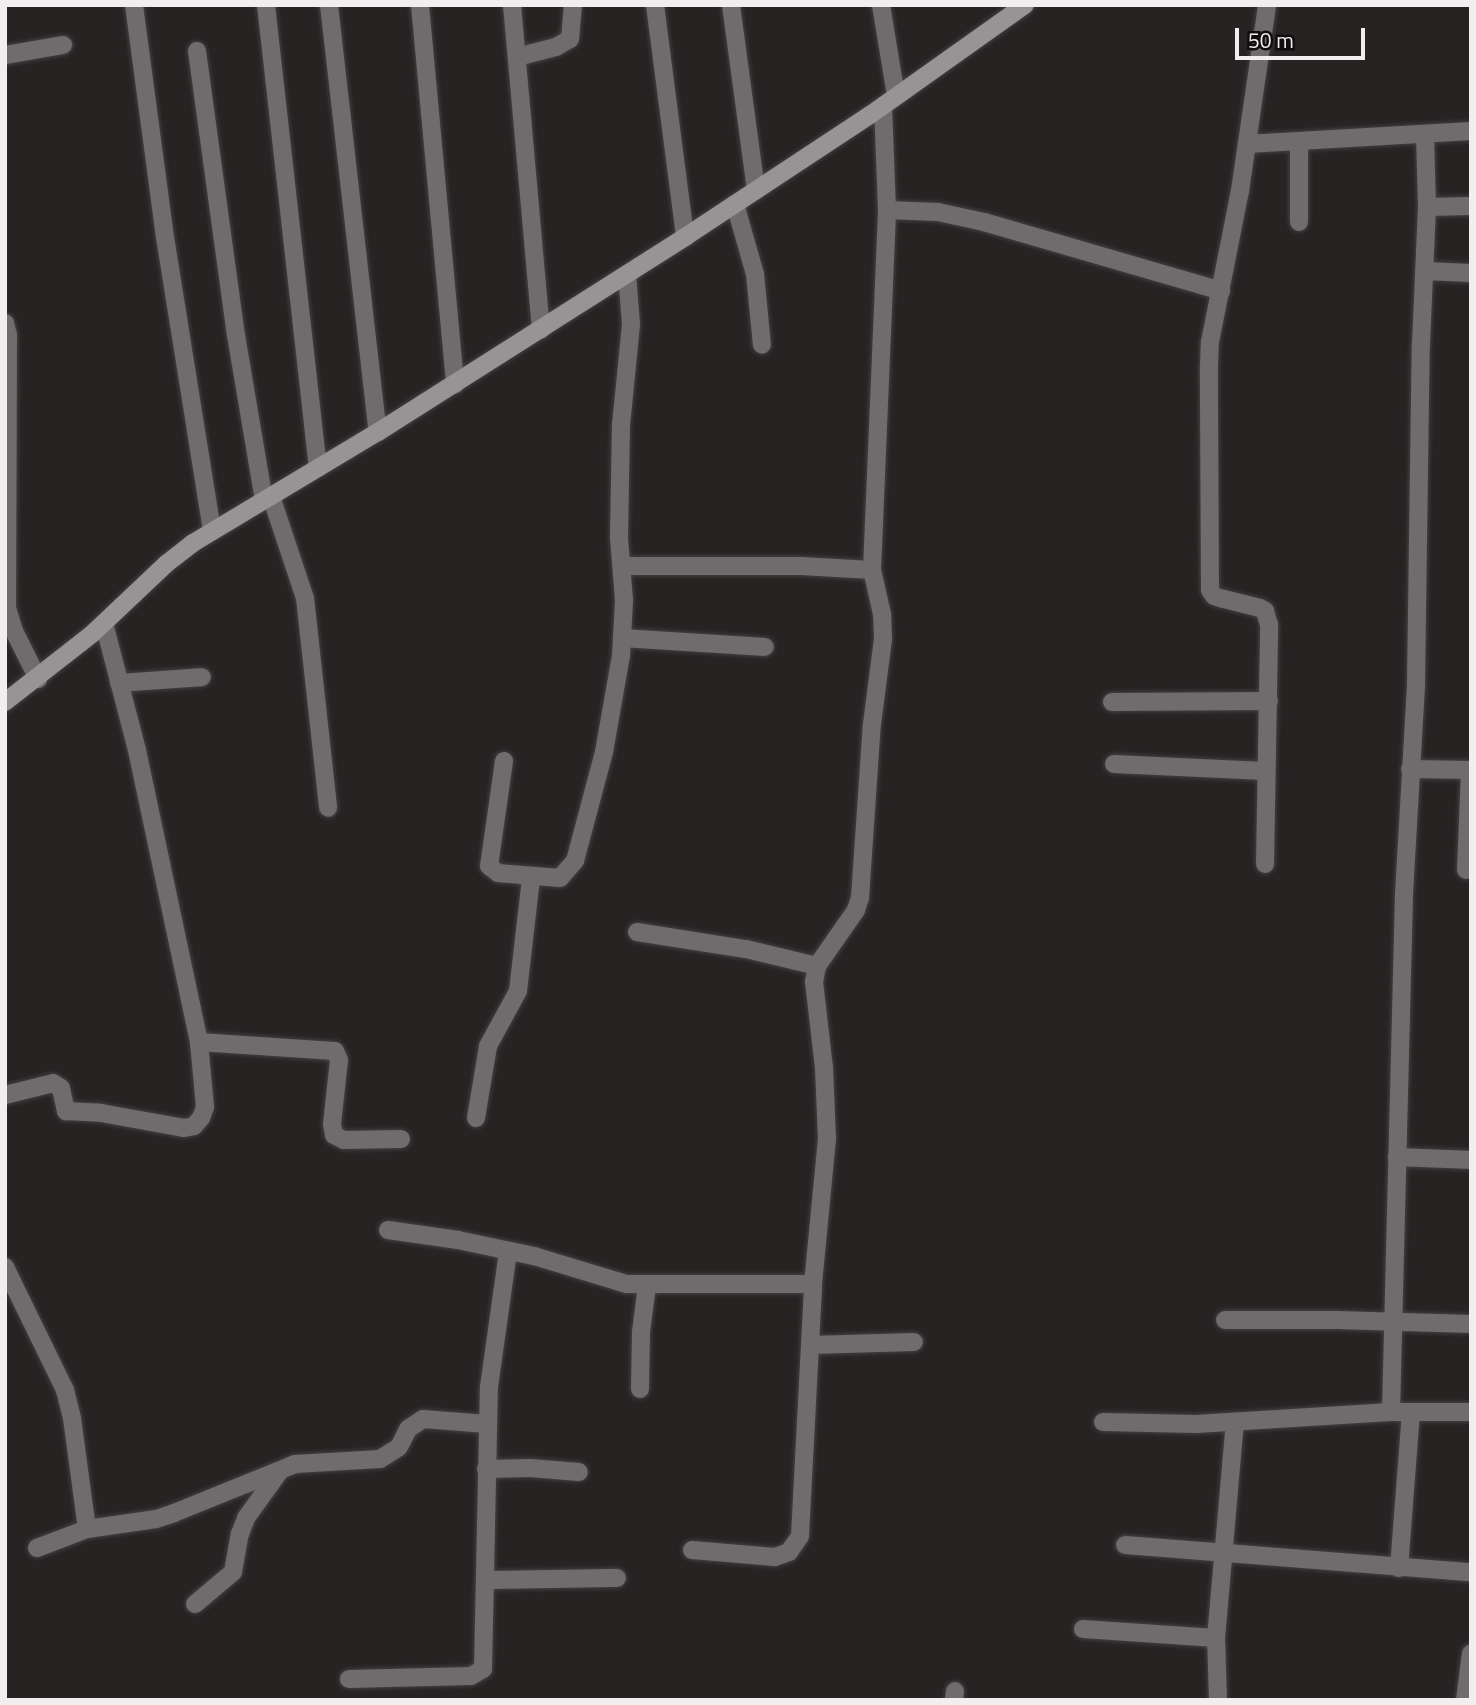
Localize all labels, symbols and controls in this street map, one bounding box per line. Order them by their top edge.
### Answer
scale bar [1238,14,1368,58]
text: 50 m [1248,24,1294,56]

